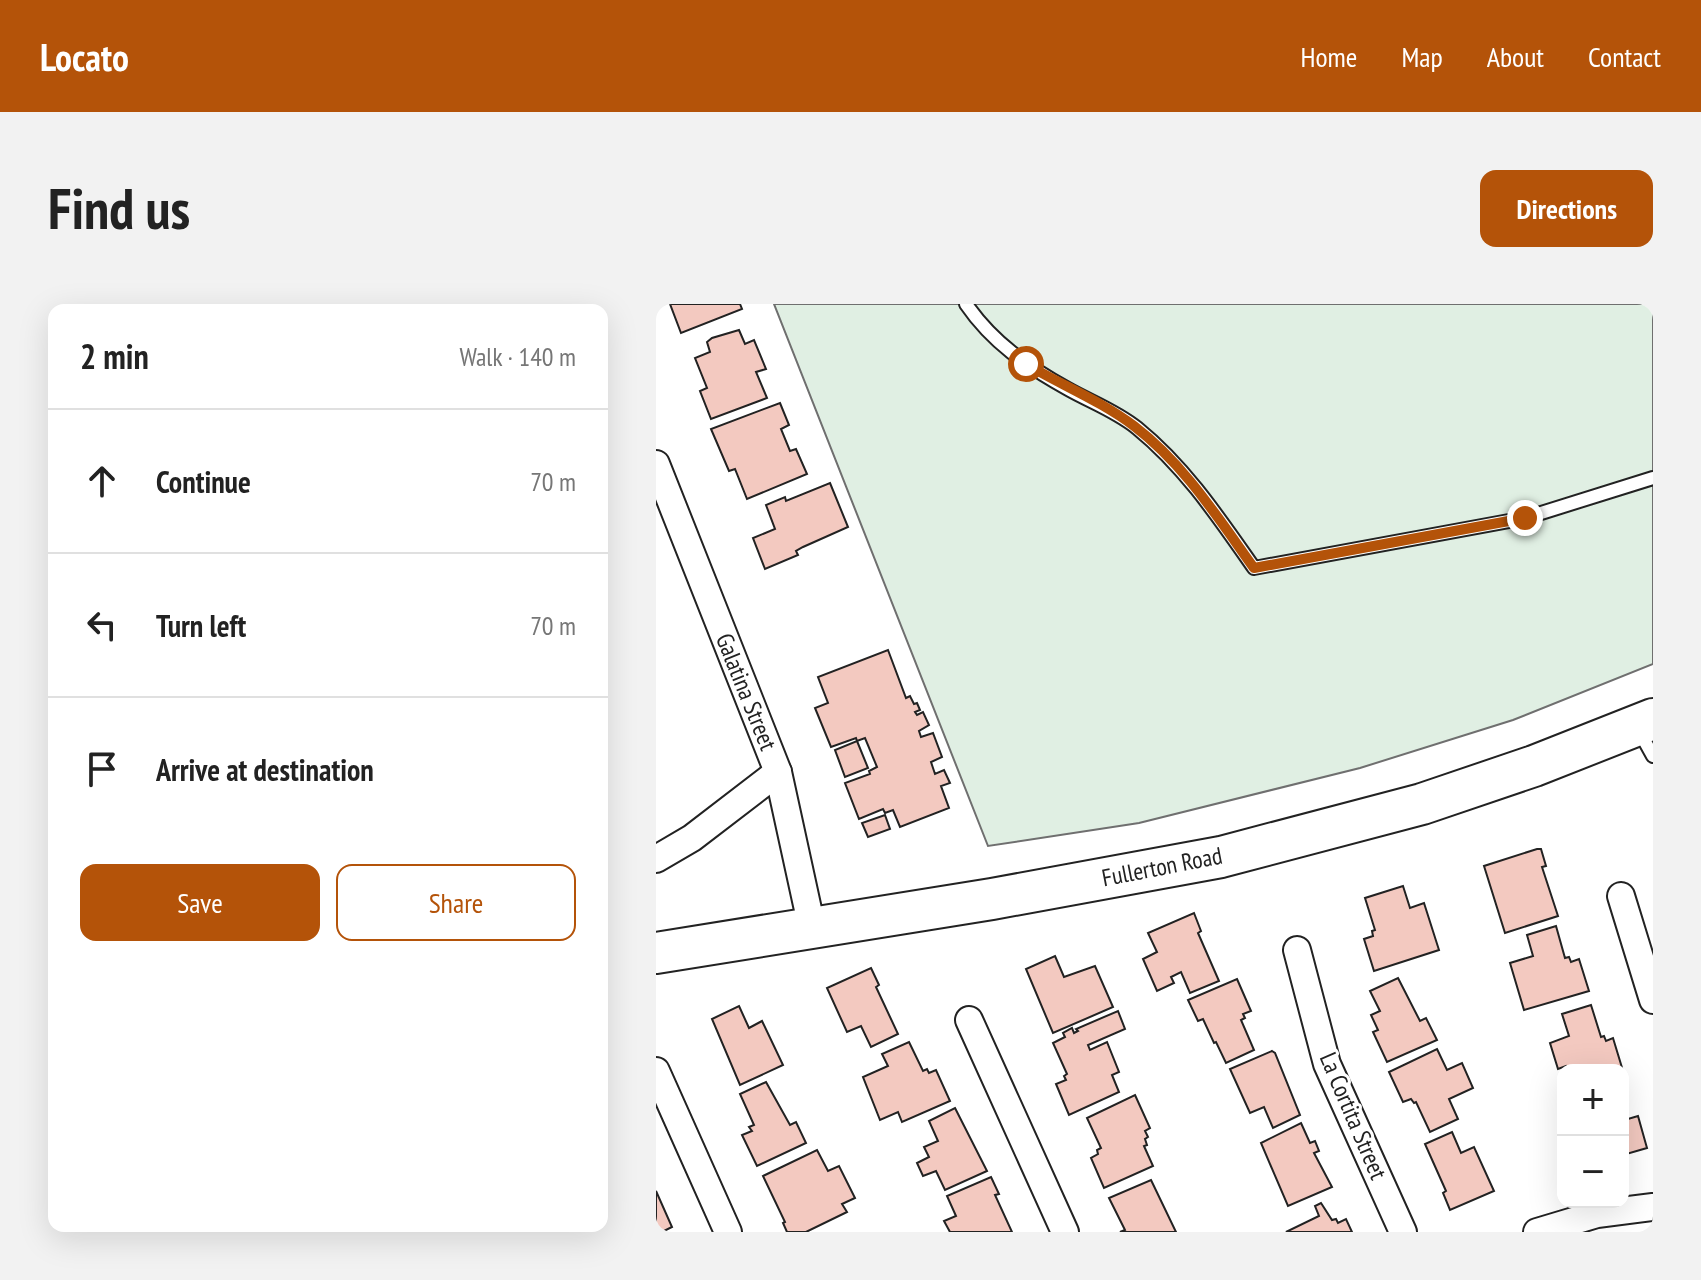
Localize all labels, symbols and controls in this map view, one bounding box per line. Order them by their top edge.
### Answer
text: Locato [40,32,129,81]
text: Home [1301,38,1357,75]
text: Map [1401,38,1443,75]
text: About [1487,38,1544,75]
text: Contact [1588,38,1661,75]
button: Directions [1480,170,1653,247]
text: Find us [48,172,190,244]
text: 2 min [80,334,149,378]
text: Walk · 140 m [459,340,576,373]
route start [1008,346,1044,382]
icon: ahead [80,459,124,503]
text: Continue [156,462,251,501]
text: 70 m [530,465,576,498]
route end [1507,500,1543,536]
icon: left [80,603,124,647]
text: Turn left [156,606,246,645]
text: 70 m [530,609,576,642]
street label: Galatina Street [709,629,784,755]
icon: arrive [80,747,124,791]
text: Arrive at destination [156,750,374,789]
street label: Fullerton Road [1099,840,1225,893]
button: Save [80,864,320,941]
button: Share [336,864,576,941]
street label: La Cortita Street [1313,1048,1394,1184]
map controls [1557,1064,1629,1208]
button: + [1557,1064,1629,1136]
button: − [1557,1136,1629,1208]

